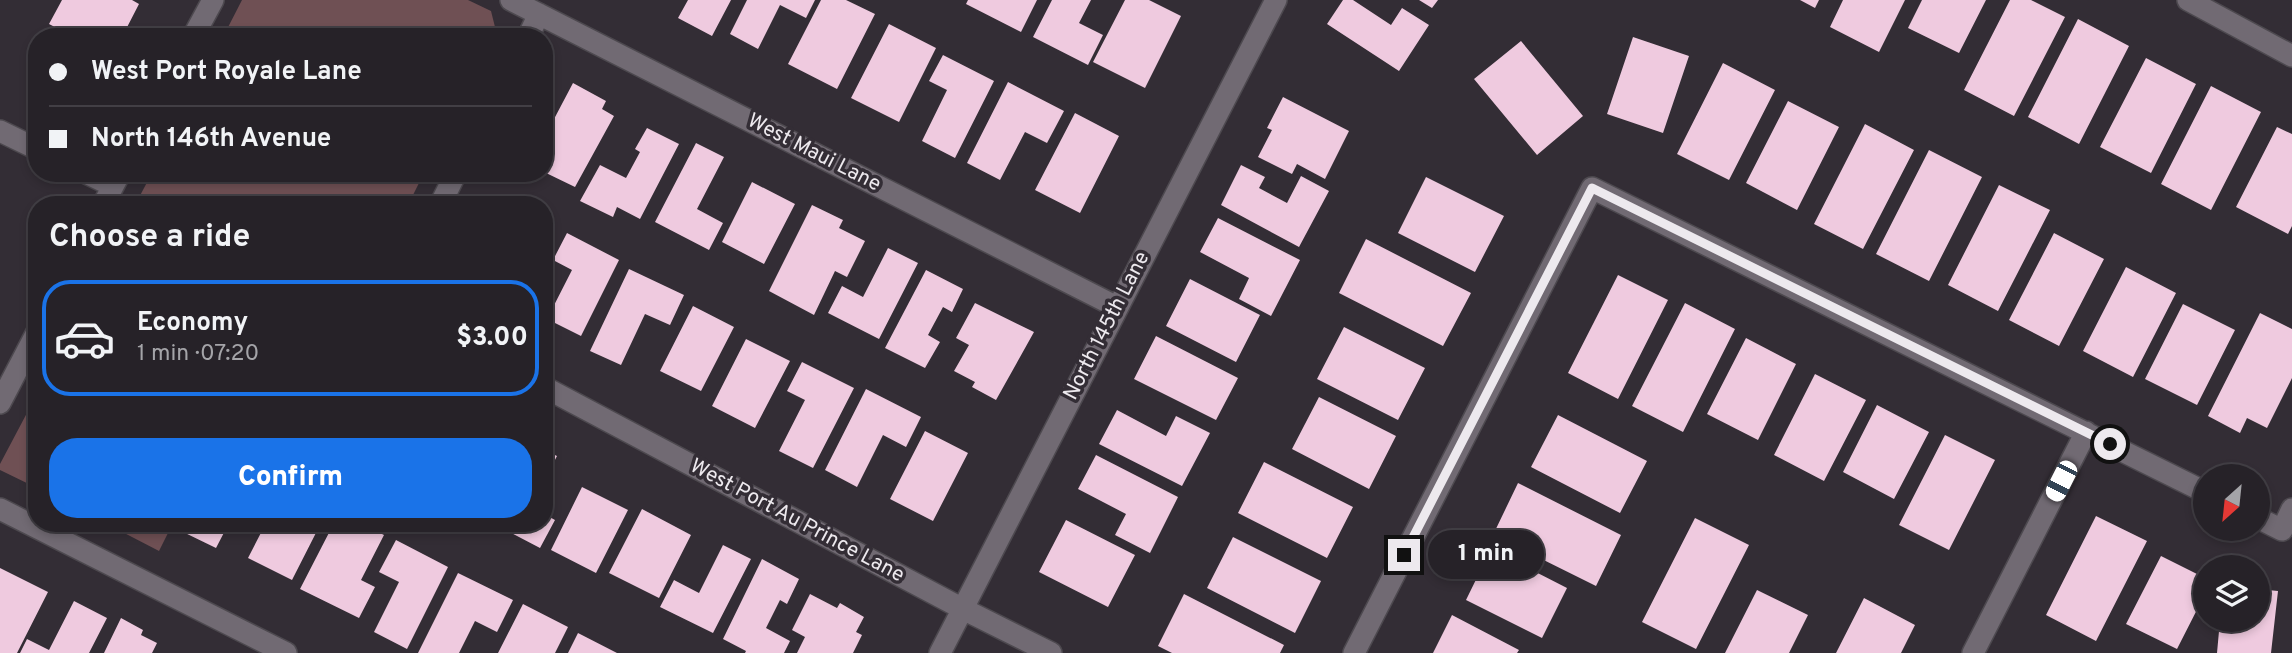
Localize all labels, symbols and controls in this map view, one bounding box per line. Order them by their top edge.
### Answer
text: West Port Royale Lane [91,56,362,89]
street label: West Maui Lane [743,108,885,198]
text: North 146th Avenue [91,123,331,156]
text: Choose a ride [49,218,250,258]
street label: North 145th Lane [1058,247,1156,405]
icon: car [53,307,116,370]
text: Economy [137,307,248,340]
text: $3.00 [456,322,528,355]
text: 1 min · 07:20 [137,340,259,369]
route start [2094,428,2126,460]
button: Confirm [49,438,532,518]
street label: West Port Au Prince Lane [685,453,909,589]
car [2043,458,2080,504]
north arrow [2193,464,2270,541]
map controls [2193,464,2270,632]
callout: 1 min [1428,530,1544,580]
route end [1388,539,1420,571]
text: 1 min [1458,540,1514,569]
button: layers [2193,555,2270,632]

